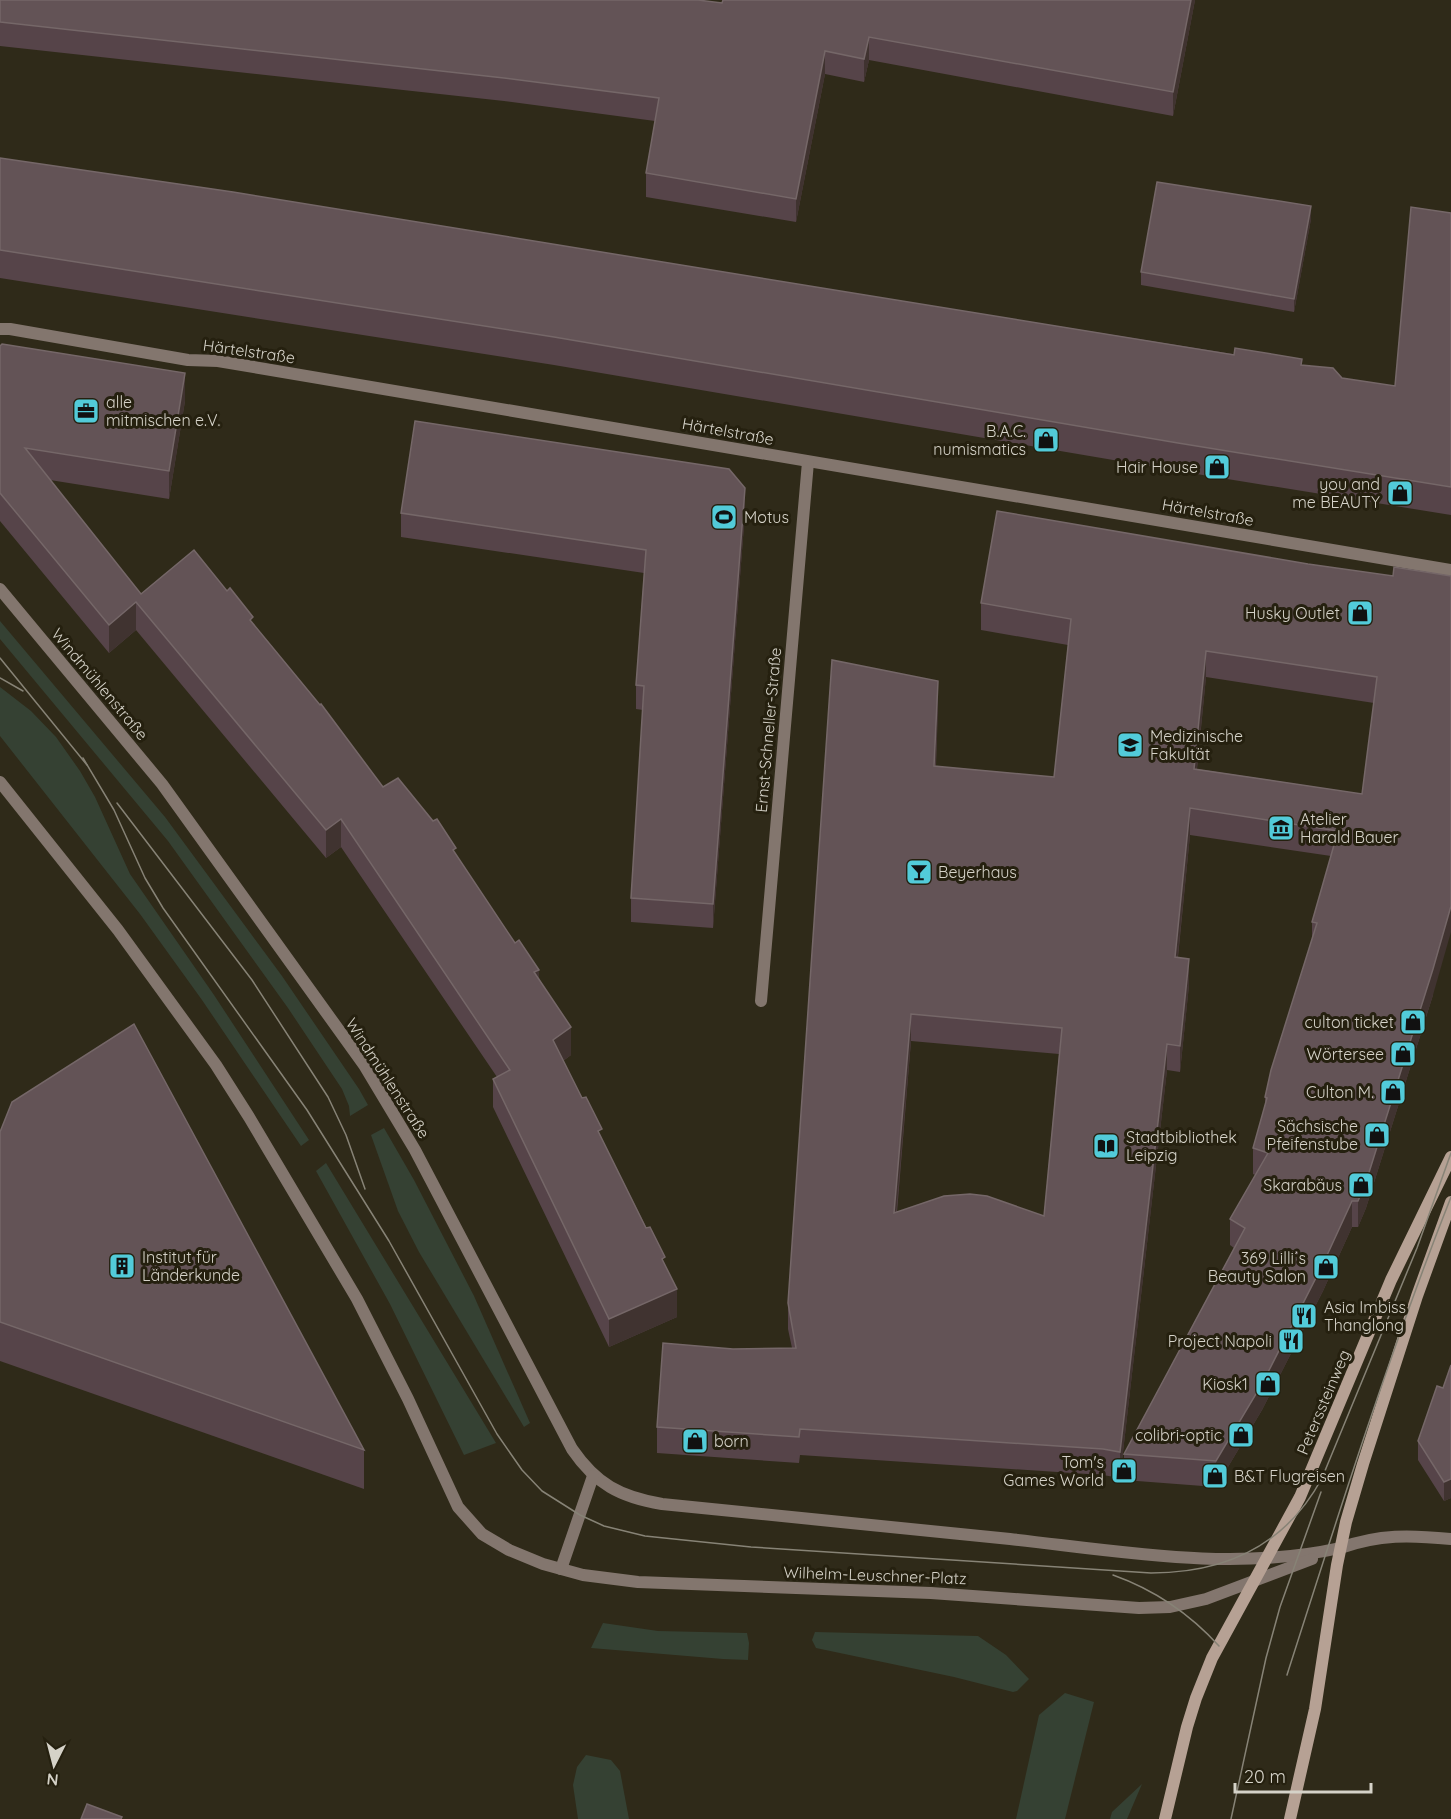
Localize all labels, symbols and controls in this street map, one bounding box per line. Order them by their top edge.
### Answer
street label: Härtelstraße [202,335,296,367]
place label: alle mitmischen e.V. [106,392,221,430]
office icon: alle mitmischen e.V. [71,396,101,426]
street label: Härtelstraße [681,413,775,449]
place label: B.A.C. numismatics [933,421,1026,459]
shop icon: B.A.C. numismatics [1031,425,1061,455]
shop icon: Hair House [1202,452,1232,482]
place label: Hair House [1116,457,1198,477]
place label: you and me BEAUTY [1292,474,1380,512]
shop icon: you and me BEAUTY [1385,478,1415,508]
street label: Härtelstraße [1161,494,1255,530]
sports icon: Motus [709,502,739,532]
place label: Motus [744,507,789,527]
shop icon: Husky Outlet [1345,598,1375,628]
place label: Husky Outlet [1245,603,1340,623]
street label: Windmühlenstraße [47,624,153,744]
street label: Ernst-Schneller-Straße [751,647,785,813]
place label: Medizinische Fakultät [1150,726,1243,764]
school or university icon: Medizinische Fakultät [1115,730,1145,760]
place label: Atelier Harald Bauer [1300,809,1399,847]
museum icon: Atelier Harald Bauer [1266,813,1296,843]
bar icon: Beyerhaus [904,857,934,887]
place label: Beyerhaus [938,862,1017,882]
shop icon: culton ticket [1398,1007,1428,1037]
place label: culton ticket [1305,1012,1394,1032]
street label: Windmühlenstraße [342,1014,434,1142]
shop icon: Wörtersee [1388,1039,1418,1069]
place label: Wörtersee [1307,1044,1384,1064]
shop icon: Culton M. [1378,1077,1408,1107]
place label: Culton M. [1306,1082,1374,1102]
place label: Sächsische Pfeifenstube [1266,1116,1358,1154]
shop icon: Sächsische Pfeifenstube [1362,1120,1392,1150]
place label: Stadtbibliothek Leipzig [1126,1127,1237,1165]
library icon: Stadtbibliothek Leipzig [1091,1131,1121,1161]
shop icon: Skarabäus [1346,1170,1376,1200]
place label: Skarabäus [1263,1175,1342,1195]
place label: Institut für Länderkunde [142,1247,240,1285]
place label: 369 Lilli´s Beauty Salon [1208,1248,1306,1286]
building icon: Institut für Länderkunde [107,1251,137,1281]
shop icon: 369 Lilli´s Beauty Salon [1311,1252,1341,1282]
place label: Asia Imbiss Thanglong [1324,1297,1406,1335]
restaurant icon: Asia Imbiss Thanglong [1289,1301,1319,1331]
restaurant icon: Project Napoli [1276,1326,1306,1356]
place label: Project Napoli [1168,1331,1272,1351]
street label: Peterssteinweg [1292,1347,1354,1457]
shop icon: Kiosk1 [1253,1369,1283,1399]
place label: Kiosk1 [1202,1374,1248,1394]
shop icon: colibri-optic [1226,1420,1256,1450]
place label: colibri-optic [1135,1425,1222,1445]
shop icon: born [680,1426,710,1456]
place label: born [714,1431,749,1451]
place label: Tom's Games World [1003,1452,1104,1490]
shop icon: Tom's Games World [1109,1456,1139,1486]
shop icon: B&T Flugreisen [1200,1461,1230,1491]
place label: B&T Flugreisen [1234,1466,1345,1486]
street label: Wilhelm-Leuschner-Platz [783,1562,967,1588]
north arrow [24,1735,84,1795]
scale bar [1235,1756,1372,1794]
text: 20 m [1244,1765,1286,1788]
text: N [46,1769,59,1790]

